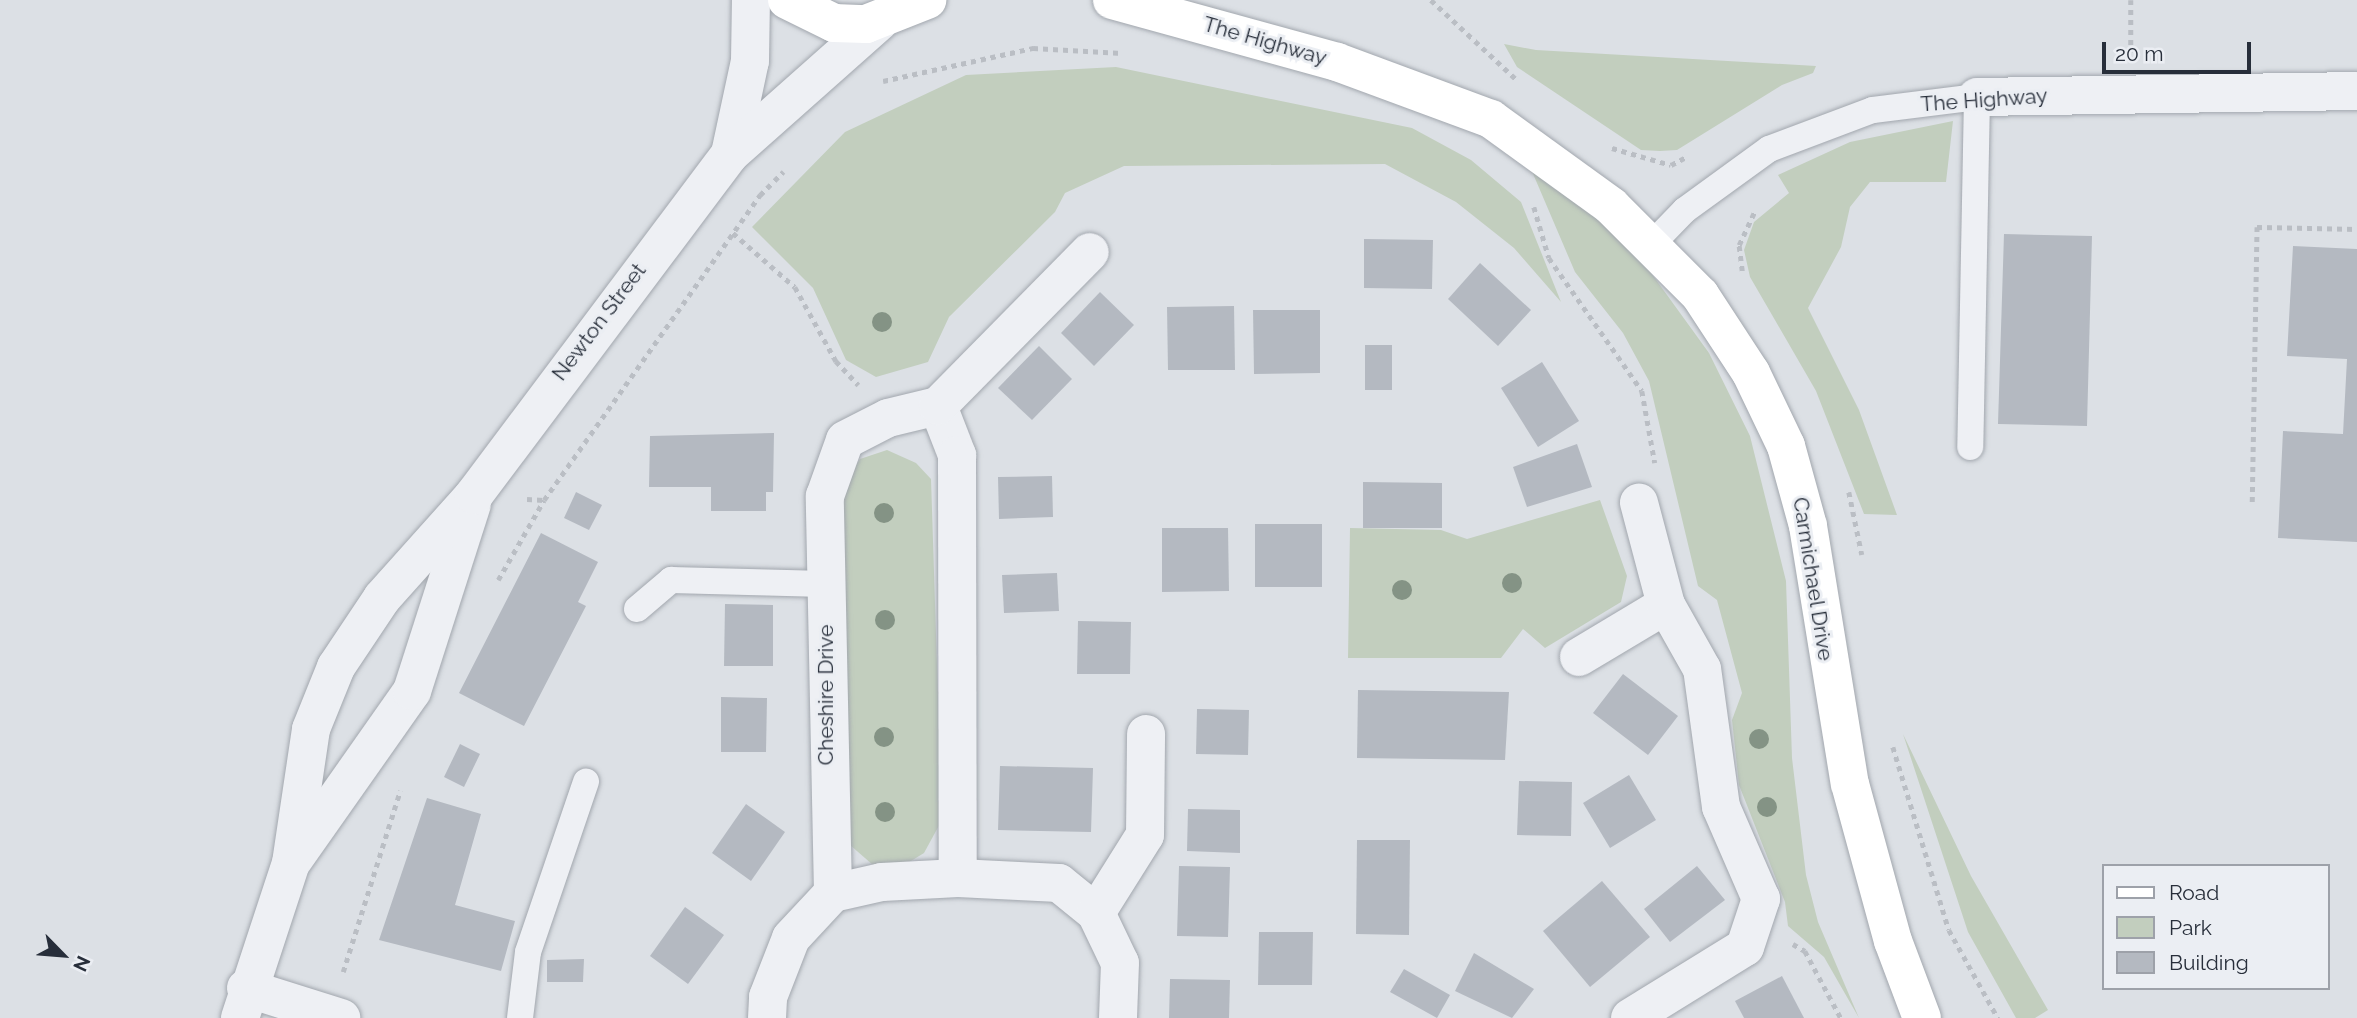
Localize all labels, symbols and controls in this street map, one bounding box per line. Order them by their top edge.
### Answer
street label: The Highway [1200,11,1330,71]
scale bar [2105,28,2254,72]
text: 20 m [2115,41,2163,66]
street label: The Highway [1920,83,2048,117]
street label: Newton Street [547,258,651,386]
street label: Carmichael Drive [1788,495,1838,663]
street label: Cheshire Drive [813,625,839,765]
legend [2102,864,2329,990]
text: Road [2169,880,2219,905]
text: Park [2169,915,2212,940]
north arrow [28,920,98,990]
text: Building [2169,950,2249,975]
text: N [69,953,95,975]

